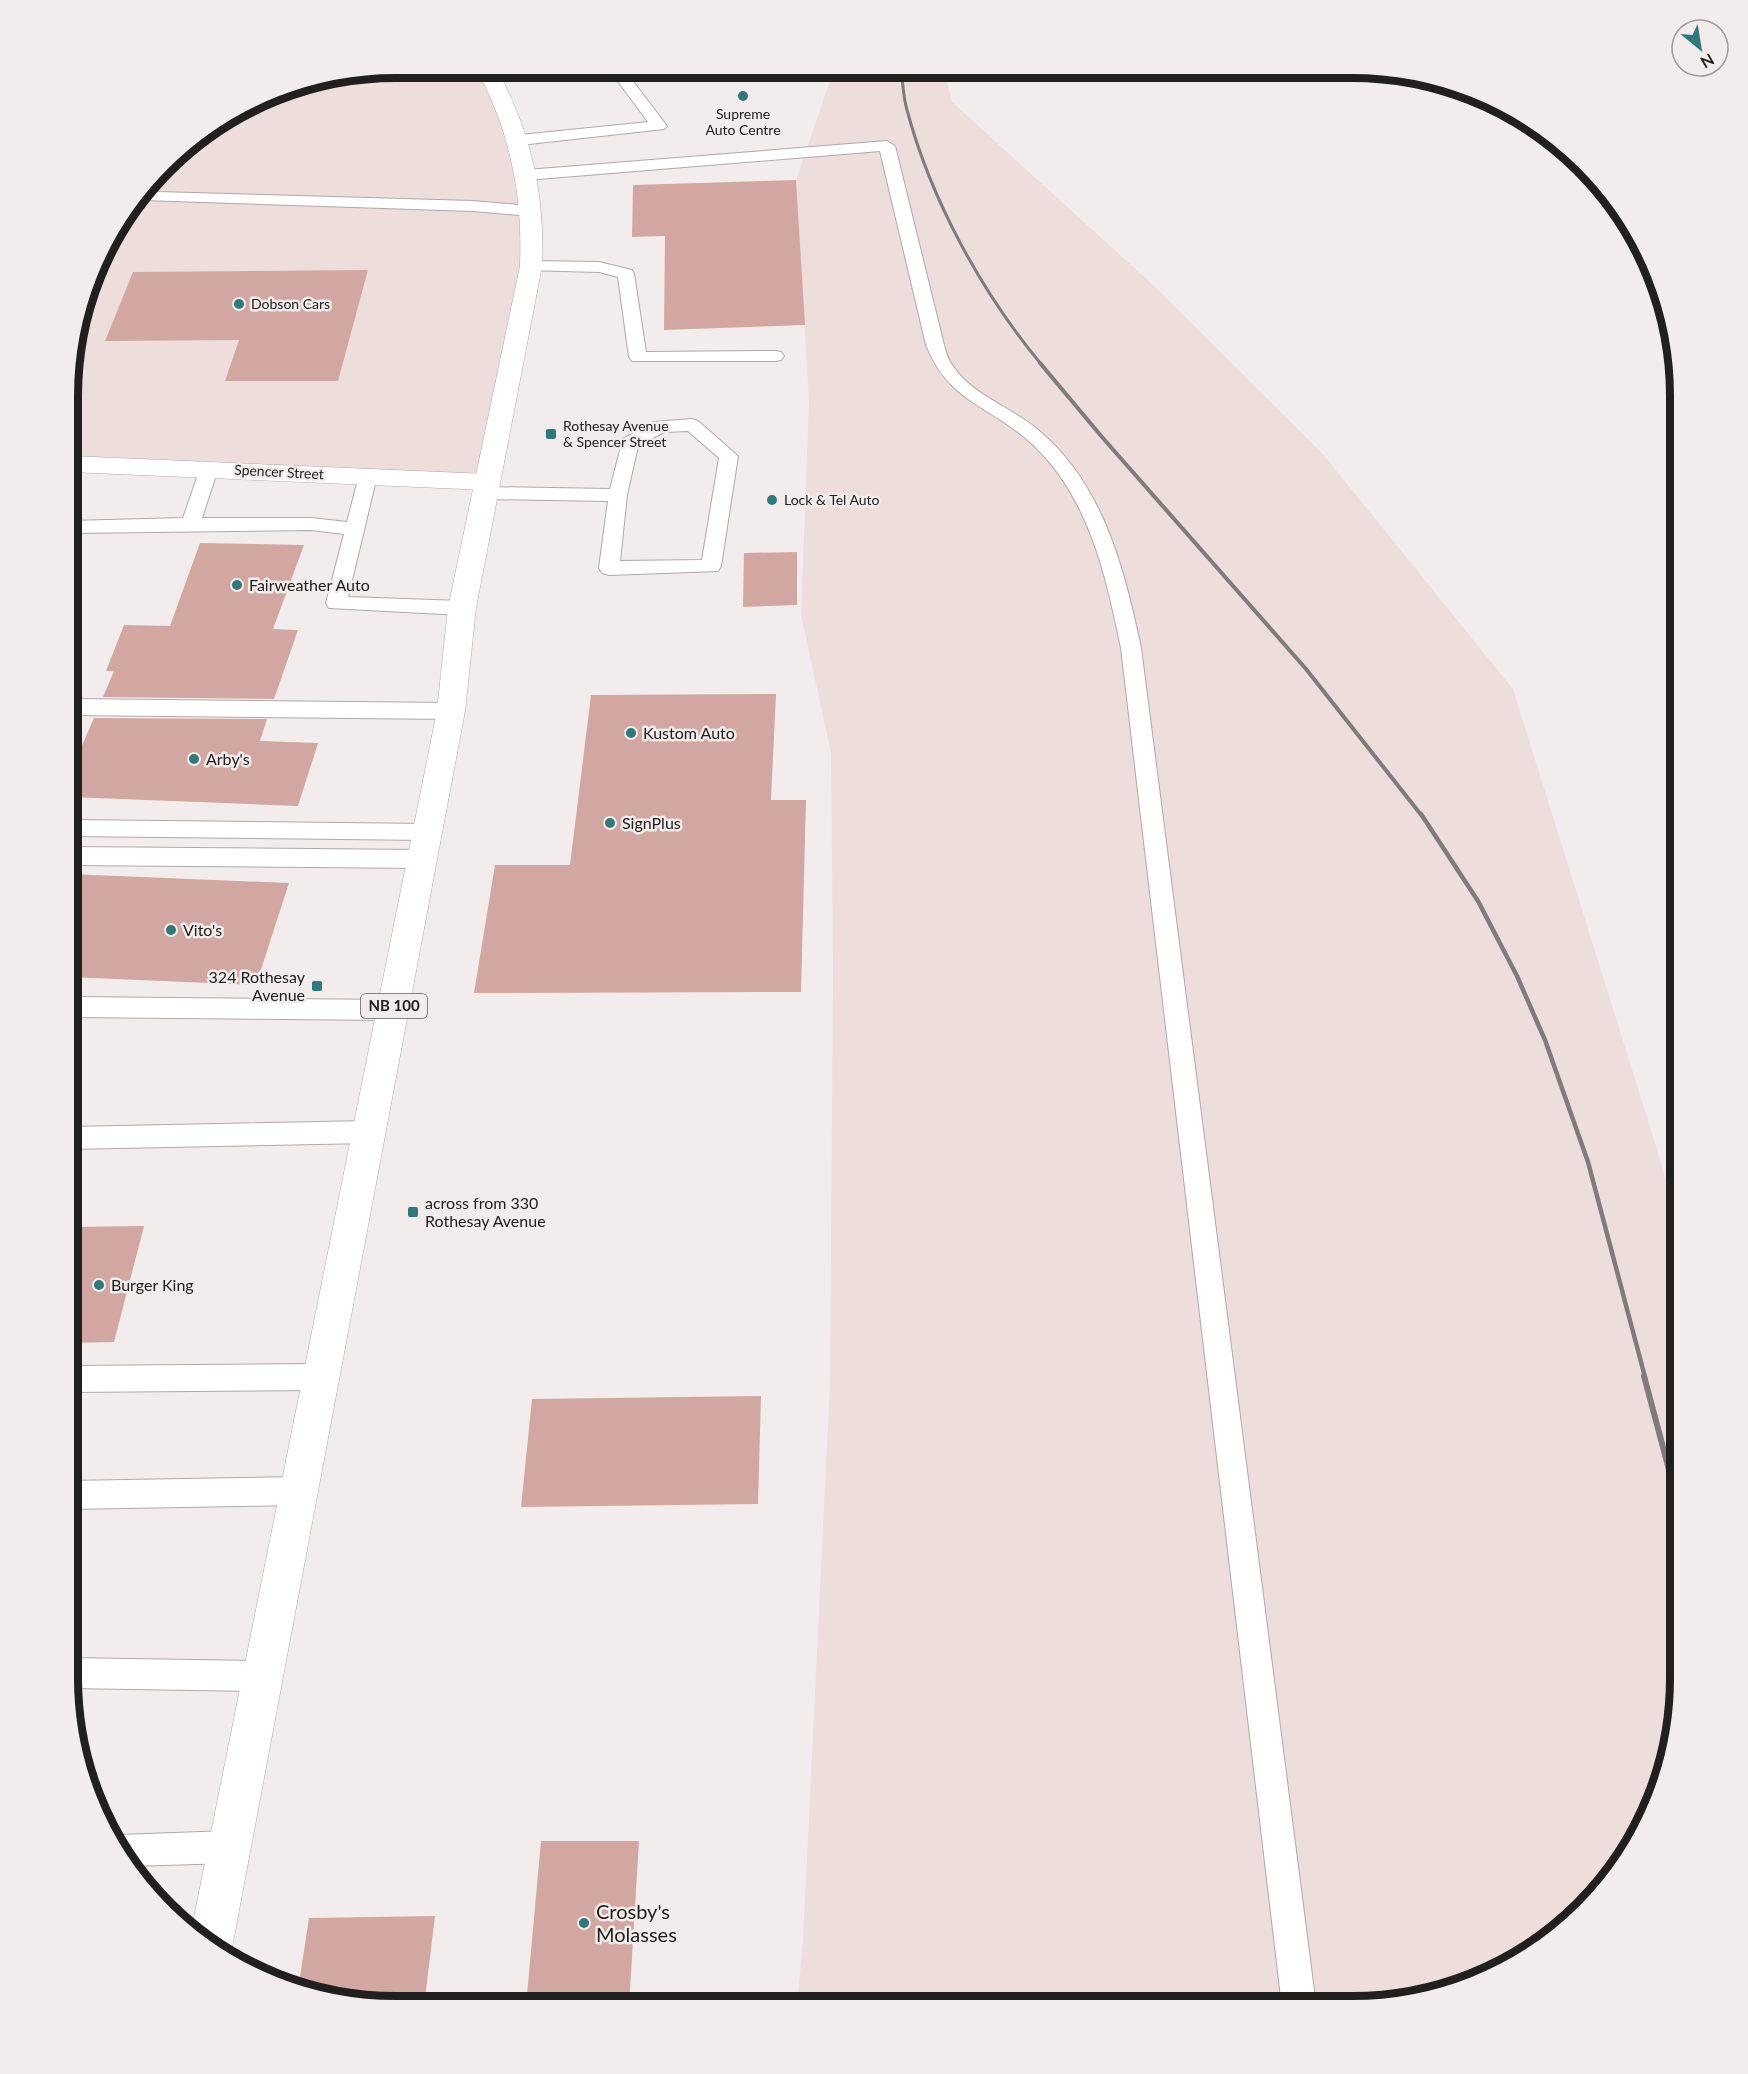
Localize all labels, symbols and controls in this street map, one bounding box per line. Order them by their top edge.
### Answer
north arrow [1670,18,1730,78]
text: N [1698,50,1718,73]
marker: Supreme Auto Centre [736,89,750,103]
place label: Supreme Auto Centre [705,105,781,138]
place label: Dobson Cars [251,295,330,312]
marker: Dobson Cars [232,297,246,311]
place label: Rothesay Avenue & Spencer Street [563,417,669,450]
marker: Rothesay Avenue & Spencer Street [544,427,558,441]
street label: Spencer Street [234,461,324,482]
place label: Lock & Tel Auto [784,491,880,508]
marker: Lock & Tel Auto [765,493,779,507]
place label: Fairweather Auto [249,575,370,594]
marker: Fairweather Auto [230,578,244,592]
place label: Kustom Auto [643,723,735,742]
marker: Kustom Auto [624,726,638,740]
place label: Arby's [206,749,250,768]
marker: Arby's [187,752,201,766]
place label: SignPlus [622,813,681,832]
marker: SignPlus [603,816,617,830]
place label: Vito's [183,920,222,939]
marker: Vito's [164,923,178,937]
place label: 324 Rothesay Avenue [209,967,306,1004]
marker: 324 Rothesay Avenue [310,979,324,993]
road number: NB 100 [361,994,427,1018]
place label: across from 330 Rothesay Avenue [425,1193,546,1230]
marker: across from 330 Rothesay Avenue [406,1205,420,1219]
place label: Burger King [111,1275,194,1294]
marker: Burger King [92,1278,106,1292]
place label: Crosby's Molasses [596,1899,677,1946]
marker: Crosby's Molasses [577,1916,591,1930]

